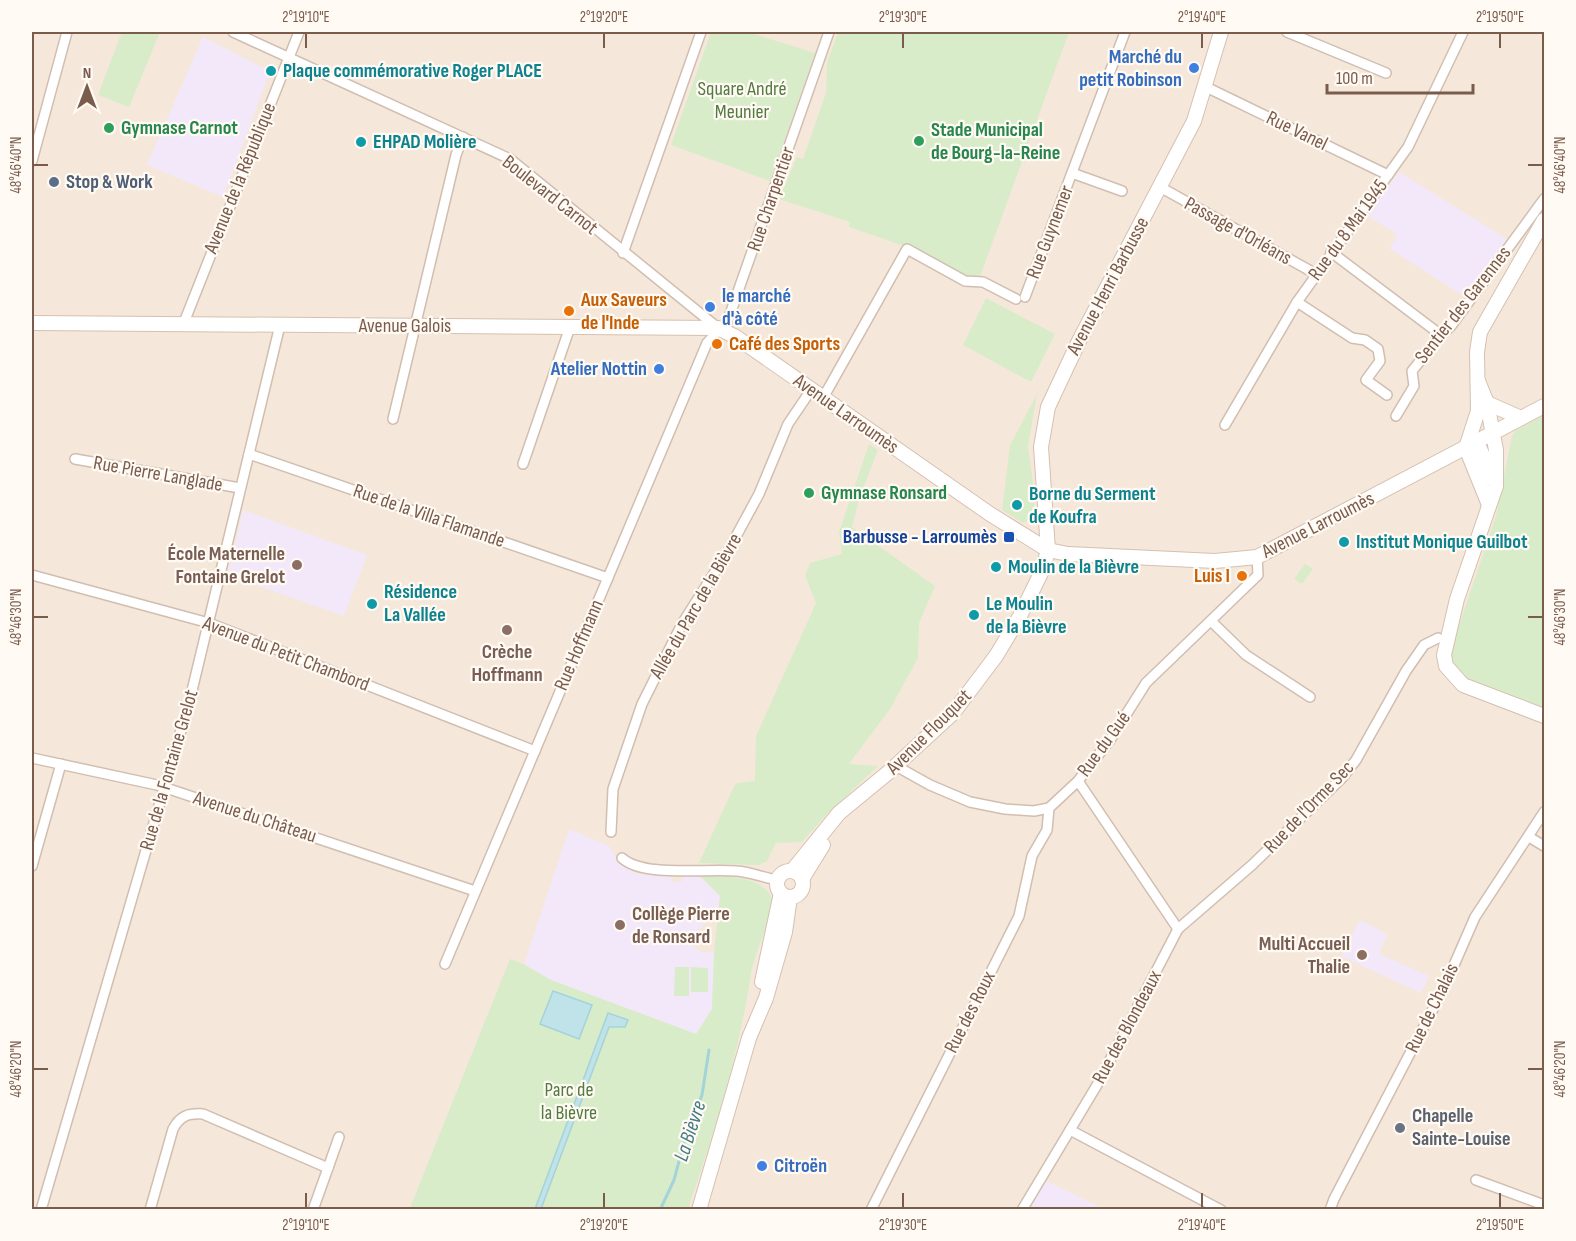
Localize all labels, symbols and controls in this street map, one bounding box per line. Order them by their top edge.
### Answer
text: 2°19'10"E [282,8,330,27]
text: 2°19'20"E [580,8,628,27]
text: 2°19'30"E [879,8,927,27]
text: 2°19'40"E [1178,8,1226,27]
text: 2°19'50"E [1476,8,1524,27]
place label: Marché du petit Robinson [1079,45,1182,92]
north arrow [57,57,117,117]
scale bar [1327,57,1472,95]
place label: Plaque commémorative Roger PLACE [283,59,542,83]
marker: Marché du petit Robinson [1187,61,1201,75]
text: N [83,64,91,83]
marker: Plaque commémorative Roger PLACE [264,64,278,78]
text: 100 m [1336,68,1373,89]
park label: Square André Meunier [698,77,786,124]
street label: Avenue de la République [198,99,281,258]
street label: Rue Vanel [1262,106,1332,156]
place label: Gymnase Carnot [121,116,238,140]
place label: Stade Municipal de Bourg-la-Reine [931,118,1060,165]
marker: Gymnase Carnot [102,121,116,135]
place label: EHPAD Molière [373,130,476,154]
marker: Stade Municipal de Bourg-la-Reine [912,134,926,148]
marker: EHPAD Molière [354,135,368,149]
text: 48°46'40"N [7,137,26,193]
text: 48°46'40"N [1551,137,1570,193]
street label: Rue Charpentier [742,143,800,255]
street label: Boulevard Carnot [497,150,603,240]
place label: Stop & Work [66,170,153,194]
marker: Stop & Work [47,175,61,189]
street label: Rue du 8 Mai 1945 [1303,175,1393,285]
street label: Rue Guynemer [1021,182,1079,282]
street label: Passage d'Orléans [1180,192,1296,270]
street label: Avenue Henri Barbusse [1061,213,1154,360]
street label: Sentier des Garennes [1410,242,1516,368]
place label: le marché d'à côté [722,284,791,331]
place label: Aux Saveurs de l'Inde [580,288,667,335]
marker: le marché d'à côté [703,300,717,314]
marker: Aux Saveurs de l'Inde [562,304,576,318]
street label: Avenue Galois [358,314,451,338]
place label: Café des Sports [729,332,840,356]
marker: Café des Sports [710,337,724,351]
place label: Atelier Nottin [550,357,647,381]
marker: Atelier Nottin [652,362,666,376]
street label: Avenue Larroumès [788,368,903,459]
street label: Rue Pierre Langlade [91,451,225,497]
street label: Rue de la Villa Flamande [350,479,508,553]
place label: Gymnase Ronsard [821,481,947,505]
place label: Borne du Serment de Koufra [1029,482,1156,529]
marker: Gymnase Ronsard [802,486,816,500]
street label: Avenue Larroumès [1257,486,1378,564]
marker: Borne du Serment de Koufra [1010,498,1024,512]
place label: Barbusse - Larroumès [843,525,997,549]
street label: Allée du Parc de la Bièvre [644,529,747,684]
marker: Barbusse - Larroumès [1002,530,1016,544]
place label: Institut Monique Guilbot [1356,530,1528,554]
marker: Institut Monique Guilbot [1337,535,1351,549]
place label: École Maternelle Fontaine Grelot [167,542,285,589]
place label: Moulin de la Bièvre [1008,555,1139,579]
marker: École Maternelle Fontaine Grelot [290,558,304,572]
marker: Moulin de la Bièvre [989,560,1003,574]
place label: Luis I [1194,564,1230,588]
marker: Luis I [1235,569,1249,583]
place label: Résidence La Vallée [384,580,457,627]
text: 48°46'30"N [7,589,26,646]
text: 48°46'30"N [1551,589,1570,646]
place label: Le Moulin de la Bièvre [986,592,1067,639]
street label: Rue Hoffmann [549,596,609,694]
marker: Résidence La Vallée [365,597,379,611]
marker: Le Moulin de la Bièvre [967,608,981,622]
street label: Avenue du Petit Chambord [198,611,373,697]
marker: Crèche Hoffmann [500,623,514,637]
place label: Crèche Hoffmann [471,640,543,687]
street label: Avenue Flouquet [881,684,977,780]
street label: Rue de la Fontaine Grelot [135,687,203,853]
street label: Rue du Gué [1072,707,1136,781]
street label: Rue de l'Orme Sec [1259,756,1359,858]
street label: Avenue du Château [189,786,320,848]
place label: Collège Pierre de Ronsard [632,902,730,949]
marker: Collège Pierre de Ronsard [613,918,627,932]
place label: Multi Accueil Thalie [1259,932,1350,979]
marker: Multi Accueil Thalie [1355,948,1369,962]
street label: Rue de Chalais [1400,959,1464,1057]
street label: Rue des Blondeaux [1087,966,1167,1088]
street label: Rue des Roux [939,967,1001,1057]
text: 48°46'20"N [7,1041,26,1097]
text: 48°46'20"N [1551,1041,1570,1097]
park label: Parc de la Bièvre [541,1078,597,1125]
water label: La Bièvre [669,1098,711,1164]
place label: Chapelle Sainte-Louise [1412,1104,1510,1151]
marker: Chapelle Sainte-Louise [1393,1121,1407,1135]
place label: Citroën [774,1154,827,1178]
marker: Citroën [755,1159,769,1173]
text: 2°19'10"E [282,1216,330,1235]
text: 2°19'20"E [580,1216,628,1235]
text: 2°19'30"E [879,1216,927,1235]
text: 2°19'40"E [1178,1216,1226,1235]
text: 2°19'50"E [1476,1216,1524,1235]

